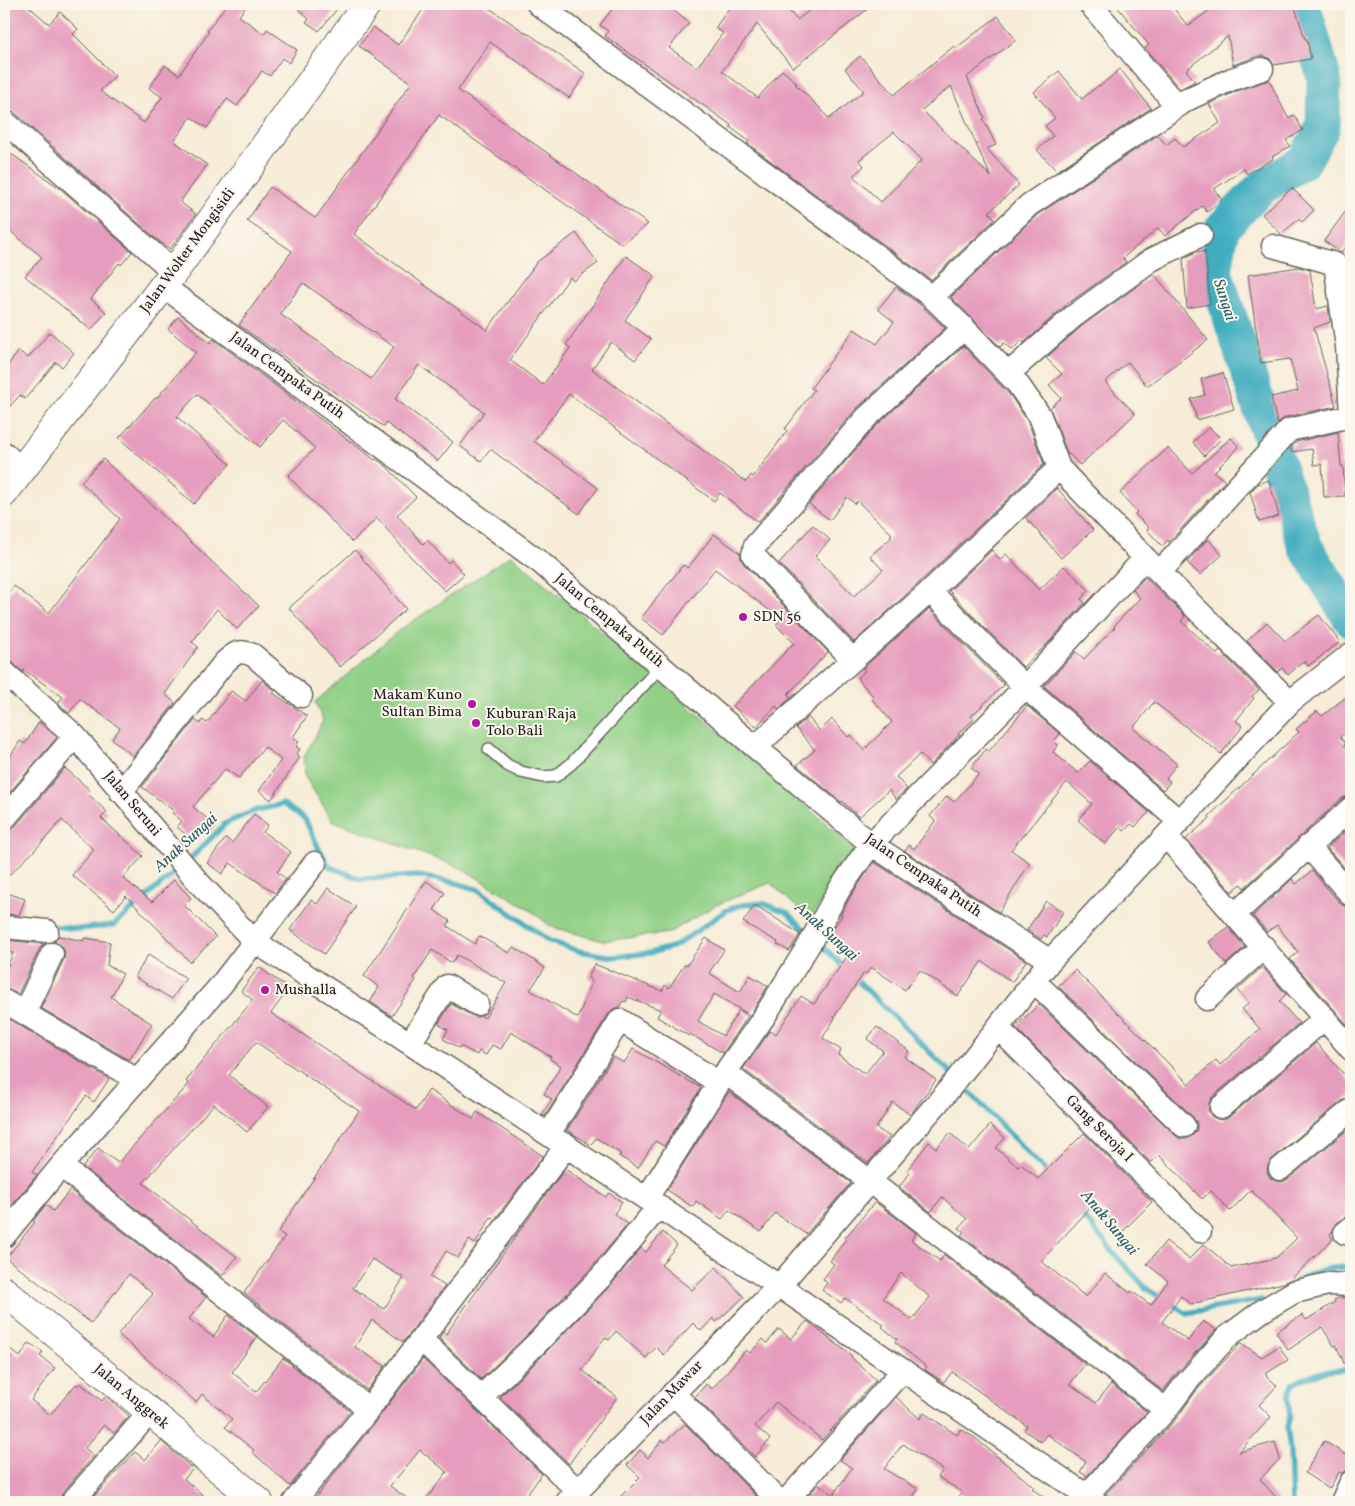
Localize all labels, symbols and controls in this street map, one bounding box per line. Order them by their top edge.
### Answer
street label: Jalan Wolter Mongisidi [135,184,241,318]
water label: Sungai [1207,276,1241,325]
street label: Jalan Cempaka Putih [225,327,349,425]
street label: Jalan Cempaka Putih [550,569,668,673]
place label: SDN 56 [753,607,801,628]
marker: SDN 56 [737,611,749,623]
place label: Makam Kuno Sultan Bima [373,685,462,723]
marker: Makam Kuno Sultan Bima [466,698,478,710]
place label: Kuburan Raja Tolo Bali [486,704,576,742]
marker: Kuburan Raja Tolo Bali [470,717,482,729]
street label: Jalan Seruni [98,767,166,841]
water label: Anak Sungai [149,808,224,878]
street label: Jalan Cempaka Putih [860,829,986,923]
water label: Anak Sungai [789,897,864,967]
place label: Mushalla [275,980,336,1001]
marker: Mushalla [259,984,271,996]
street label: Gang Seroja I [1061,1091,1137,1167]
water label: Anak Sungai [1075,1185,1144,1261]
street label: Jalan Mawar [636,1356,708,1430]
street label: Jalan Anggrek [89,1359,173,1435]

